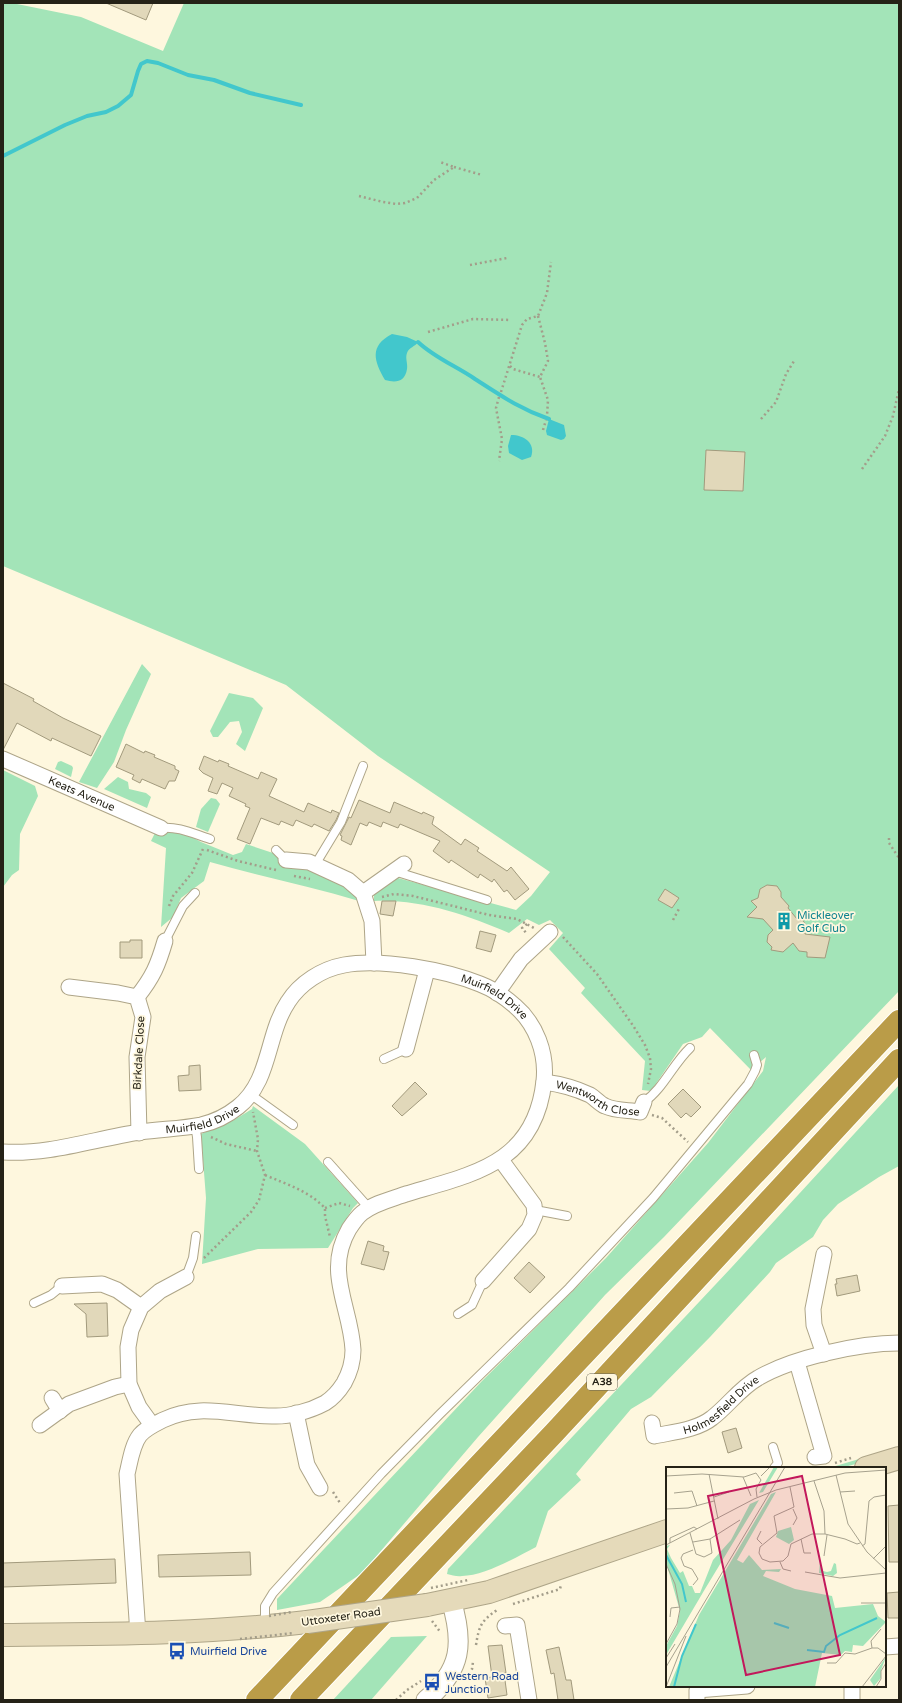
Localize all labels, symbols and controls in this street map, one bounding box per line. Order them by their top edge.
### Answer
street label: Keats Avenue [46,773,117,814]
place label: Mickleover Golf Club [797,909,855,935]
building icon: Mickleover Golf Club [774,911,794,931]
street label: Muirfield Drive [459,971,531,1022]
street label: Birkdale Close [131,1016,147,1090]
street label: Wentworth Close [555,1078,641,1118]
street label: Muirfield Drive [165,1102,242,1136]
street label: Holmesfield Drive [682,1373,761,1437]
road number: A38 [587,1374,617,1390]
inset map [666,1467,886,1687]
street label: Uttoxeter Road [300,1605,382,1629]
bus stop icon: Muirfield Drive [167,1641,187,1661]
place label: Muirfield Drive [190,1645,267,1658]
place label: Western Road Junction [445,1670,519,1696]
bus stop icon: Western Road Junction [422,1672,442,1692]

